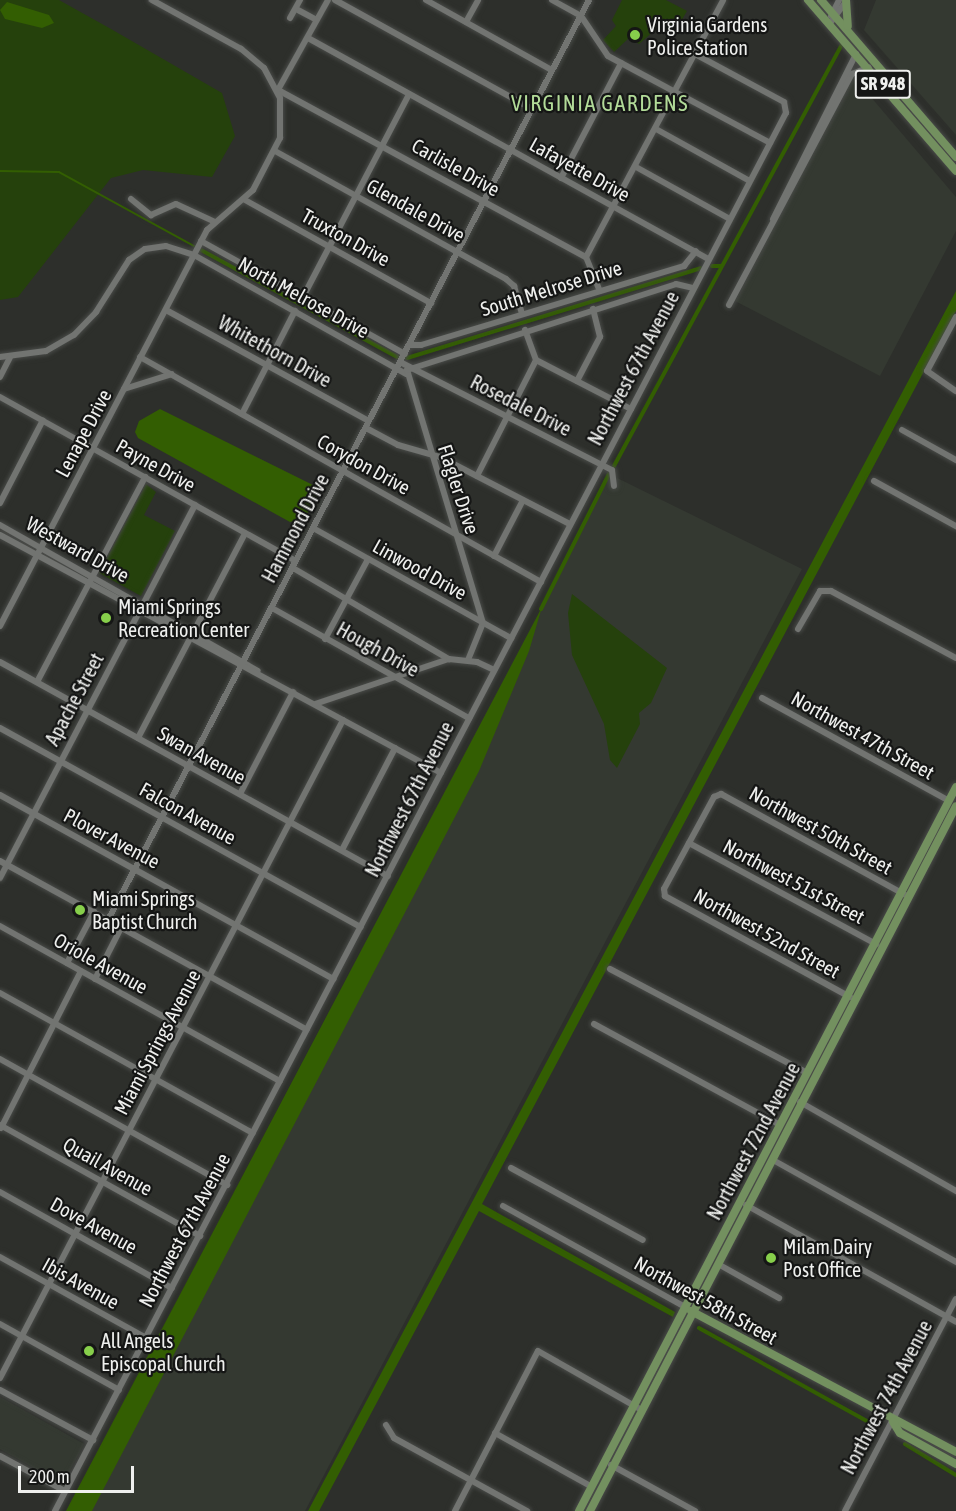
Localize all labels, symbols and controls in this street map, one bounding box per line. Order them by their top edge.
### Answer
place label: Virginia Gardens Police Station [647,12,767,59]
marker: Virginia Gardens Police Station [628,28,642,42]
road number: SR 948 [854,69,912,99]
district label: VIRGINIA GARDENS [511,91,689,117]
street label: Lafayette Drive [526,132,634,206]
street label: Carlisle Drive [408,133,504,201]
street label: Glendale Drive [363,173,469,247]
street label: Truxton Drive [298,203,394,271]
street label: North Melrose Drive [234,251,374,343]
street label: South Melrose Drive [477,255,625,321]
street label: Northwest 67th Avenue [582,287,684,449]
street label: Whitethorn Drive [214,310,336,392]
street label: Rosedale Drive [467,369,575,441]
street label: Lenape Drive [50,385,116,481]
street label: Corydon Drive [313,429,415,499]
street label: Payne Drive [112,433,200,497]
street label: Flagler Drive [433,441,485,537]
street label: Hammond Drive [256,469,334,587]
street label: Westward Drive [22,511,134,587]
street label: Linwood Drive [369,533,471,605]
place label: Miami Springs Recreation Center [118,594,249,641]
marker: Miami Springs Recreation Center [99,611,113,625]
street label: Hough Drive [333,617,423,681]
street label: Apache Street [40,649,108,749]
street label: Northwest 47th Street [787,686,939,784]
street label: Northwest 67th Avenue [359,717,459,881]
street label: Swan Avenue [154,721,250,789]
street label: Falcon Avenue [136,777,240,849]
street label: Northwest 50th Street [745,781,897,879]
street label: Plover Avenue [60,803,164,873]
street label: Northwest 51st Street [719,834,869,928]
street label: Northwest 52nd Street [690,883,844,983]
place label: Miami Springs Baptist Church [92,886,198,933]
marker: Miami Springs Baptist Church [73,903,87,917]
street label: Oriole Avenue [50,927,152,999]
street label: Miami Springs Avenue [109,965,205,1119]
street label: Northwest 72nd Avenue [701,1058,805,1224]
street label: Quail Avenue [59,1132,157,1200]
street label: Northwest 67th Avenue [133,1149,235,1311]
street label: Dove Avenue [46,1191,142,1259]
place label: Milam Dairy Post Office [783,1234,872,1281]
street label: Northwest 58th Street [630,1251,782,1349]
marker: Milam Dairy Post Office [764,1251,778,1265]
street label: Ibis Avenue [38,1252,124,1314]
street label: Northwest 74th Avenue [835,1316,937,1478]
place label: All Angels Episcopal Church [101,1328,226,1375]
marker: All Angels Episcopal Church [82,1344,96,1358]
scale bar [21,1454,136,1492]
text: 200 m [29,1466,70,1487]

